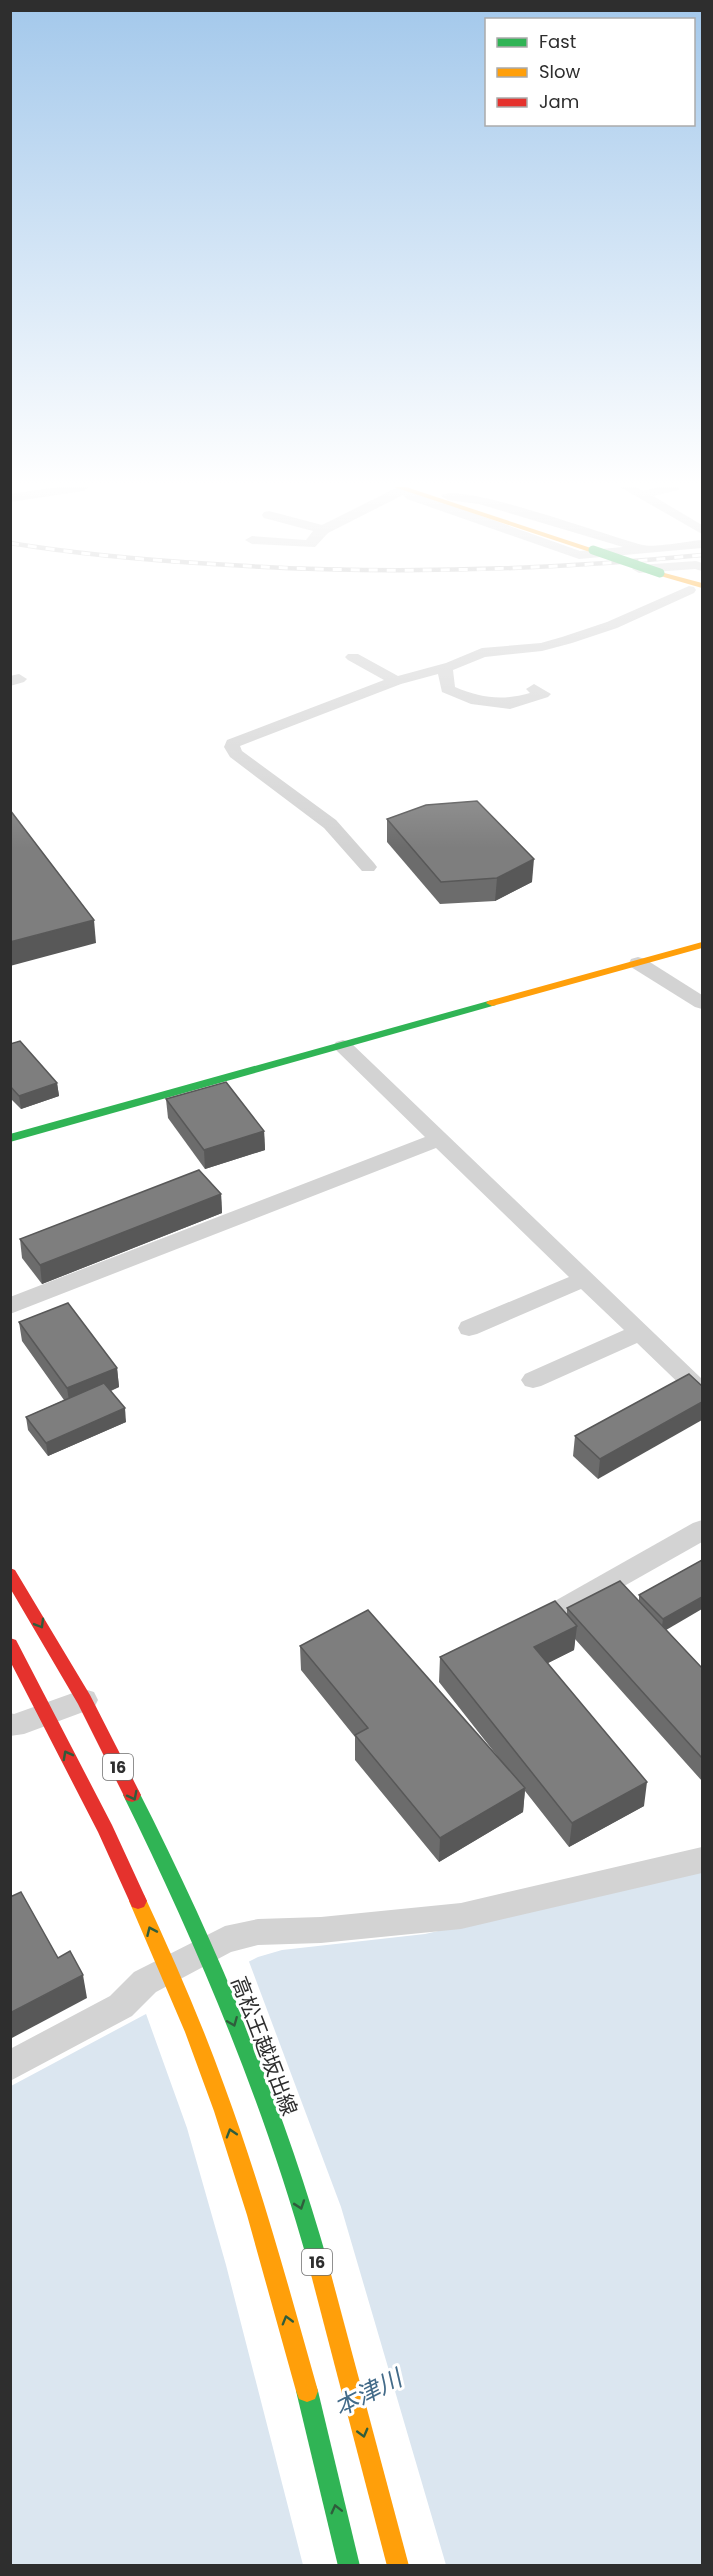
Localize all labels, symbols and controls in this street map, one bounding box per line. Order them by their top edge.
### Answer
legend [485,18,695,126]
text: Fast [539,29,576,54]
text: Slow [539,59,581,84]
text: Jam [539,89,579,114]
one-way arrow [33,1618,44,1628]
one-way arrow [63,1751,74,1761]
road number: 16 [103,1754,133,1780]
one-way arrow [125,1789,137,1800]
one-way arrow [147,1926,159,1937]
street label: 高松王越坂出線 [225,1972,304,2120]
one-way arrow [226,2015,238,2026]
one-way arrow [226,2128,238,2139]
one-way arrow [293,2199,306,2209]
road number: 16 [302,2249,332,2275]
one-way arrow [282,2315,294,2326]
water label: 本津川 [328,2360,410,2424]
one-way arrow [356,2427,368,2438]
one-way arrow [330,2504,343,2514]

